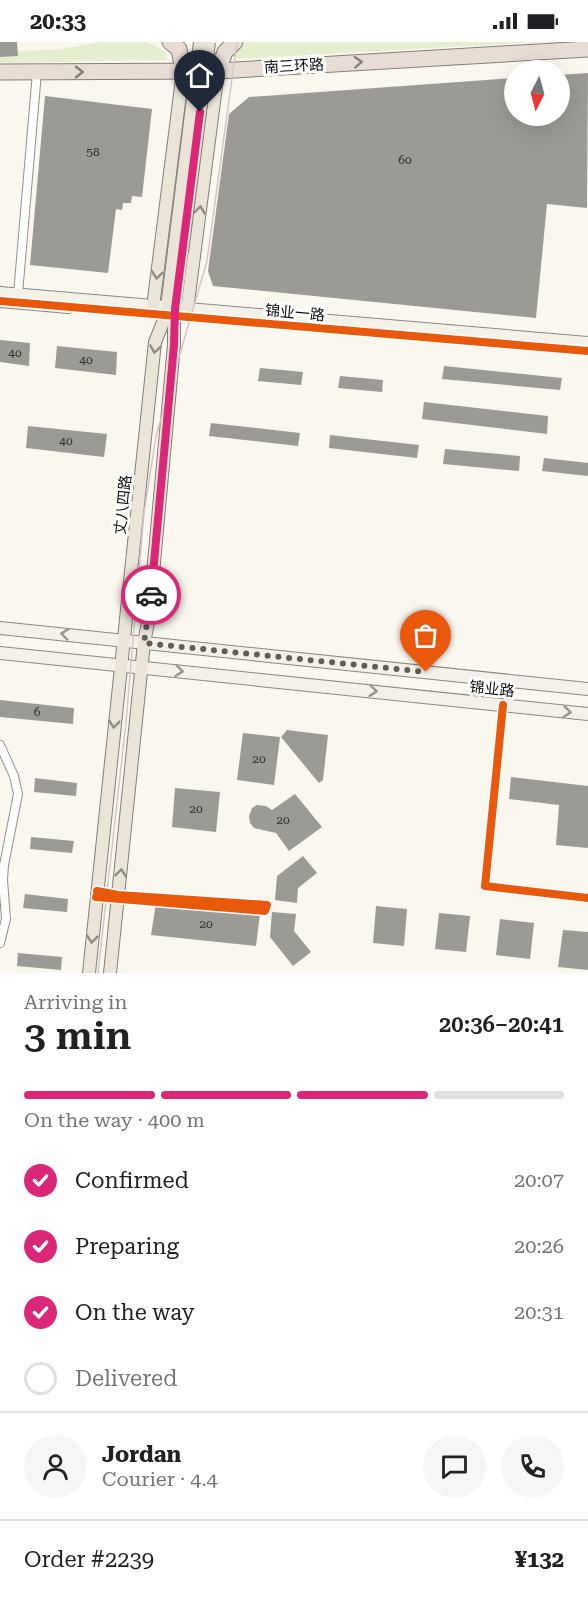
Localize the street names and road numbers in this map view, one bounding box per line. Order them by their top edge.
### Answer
street label: 南三环路 [264,55,324,77]
street label: 锦业一路 [264,301,326,325]
street label: 丈八四路 [111,474,135,536]
street label: 锦业路 [469,678,515,700]

